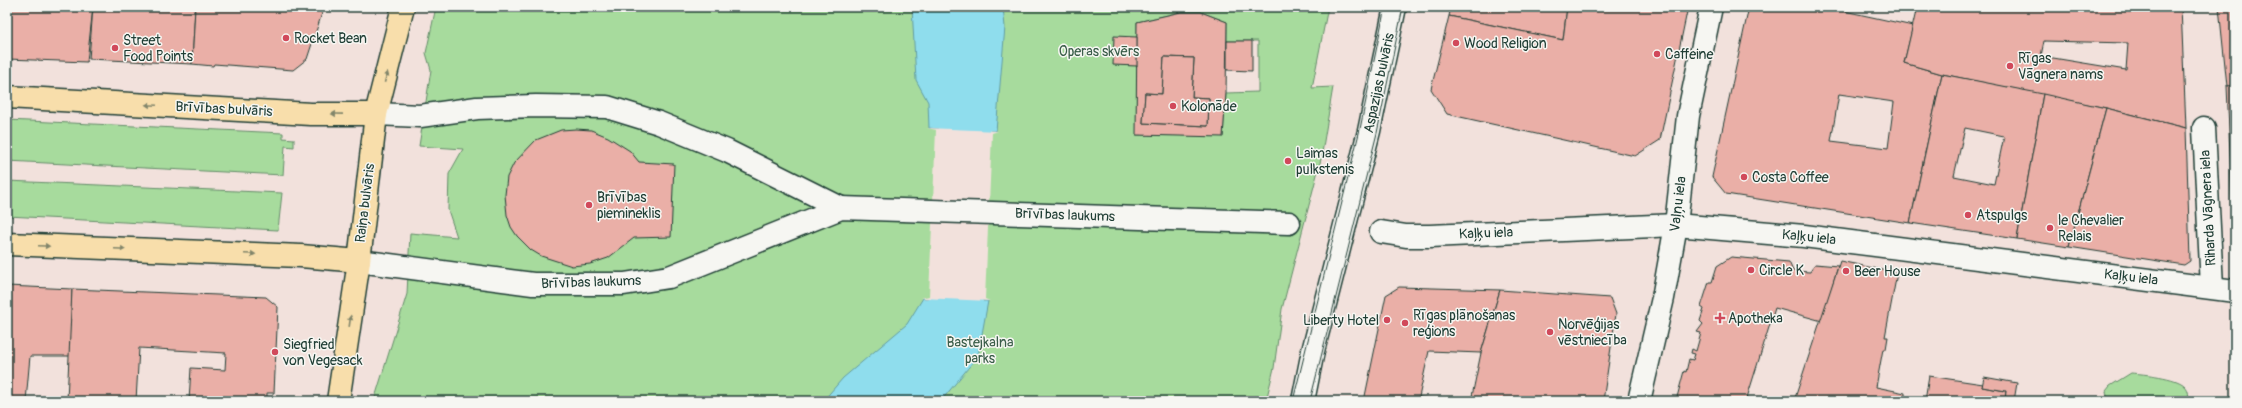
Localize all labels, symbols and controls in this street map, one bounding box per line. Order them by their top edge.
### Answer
place label: Rocket Bean [294,30,367,47]
street label: Aspazijas bulvāris [1360,31,1398,135]
place label: Street Food Points [123,32,194,65]
marker: Rocket Bean [281,33,291,43]
place label: Wood Religion [1464,35,1547,52]
marker: Wood Religion [1451,38,1461,48]
marker: Street Food Points [110,43,120,53]
park label: Operas skvērs [1059,43,1140,60]
place label: Caffeine [1665,46,1713,63]
marker: Caffeine [1652,49,1662,59]
place label: Rīgas Vāgnera nams [2018,50,2104,83]
marker: Rīgas Vāgnera nams [2005,61,2015,71]
one-way arrow [383,70,389,82]
street label: Brīvības bulvāris [175,98,274,120]
place label: Kolonāde [1181,98,1237,115]
marker: Kolonāde [1168,101,1178,111]
one-way arrow [144,102,157,108]
one-way arrow [330,111,343,117]
place label: Laimas pulkstenis [1296,145,1355,178]
street label: Riharda Vāgnera iela [2196,150,2220,266]
marker: Laimas pulkstenis [1283,156,1293,166]
street label: Raiņa bulvāris [352,162,379,244]
place label: Costa Coffee [1752,169,1829,186]
marker: Costa Coffee [1739,172,1749,182]
street label: Vaļņu iela [1666,175,1691,233]
place label: Brīvības piemineklis [597,189,661,222]
marker: Brīvības piemineklis [584,200,594,210]
street label: Brīvības laukums [1015,205,1116,225]
place label: Atspulgs [1976,207,2028,224]
marker: Atspulgs [1963,210,1973,220]
place label: le Chevalier Relais [2058,212,2124,245]
marker: le Chevalier Relais [2045,223,2055,233]
street label: Kaļķu iela [1459,224,1514,243]
street label: Kaļķu iela [1781,226,1837,249]
one-way arrow [38,242,50,249]
one-way arrow [114,245,126,252]
one-way arrow [244,251,257,257]
place label: Circle K [1759,262,1805,279]
place label: Beer House [1854,263,1920,280]
marker: Circle K [1746,265,1756,275]
street label: Kaļķu iela [2103,265,2159,290]
marker: Beer House [1841,266,1851,276]
street label: Brīvības laukums [541,272,642,292]
place label: Rīgas plānošanas reģions [1413,307,1516,340]
place label: Apotheka [1728,310,1783,327]
place label: Liberty Hotel [1303,312,1379,329]
marker: Apotheka [1715,313,1725,323]
one-way arrow [347,315,353,327]
marker: Liberty Hotel [1382,315,1392,325]
place label: Norvēģijas vēstniecība [1557,316,1627,349]
marker: Rīgas plānošanas reģions [1400,318,1410,328]
marker: Norvēģijas vēstniecība [1545,327,1555,337]
park label: Bastejkalna parks [947,334,1013,367]
place label: Siegfried von Vegesack [282,336,363,369]
marker: Siegfried von Vegesack [270,347,280,357]

